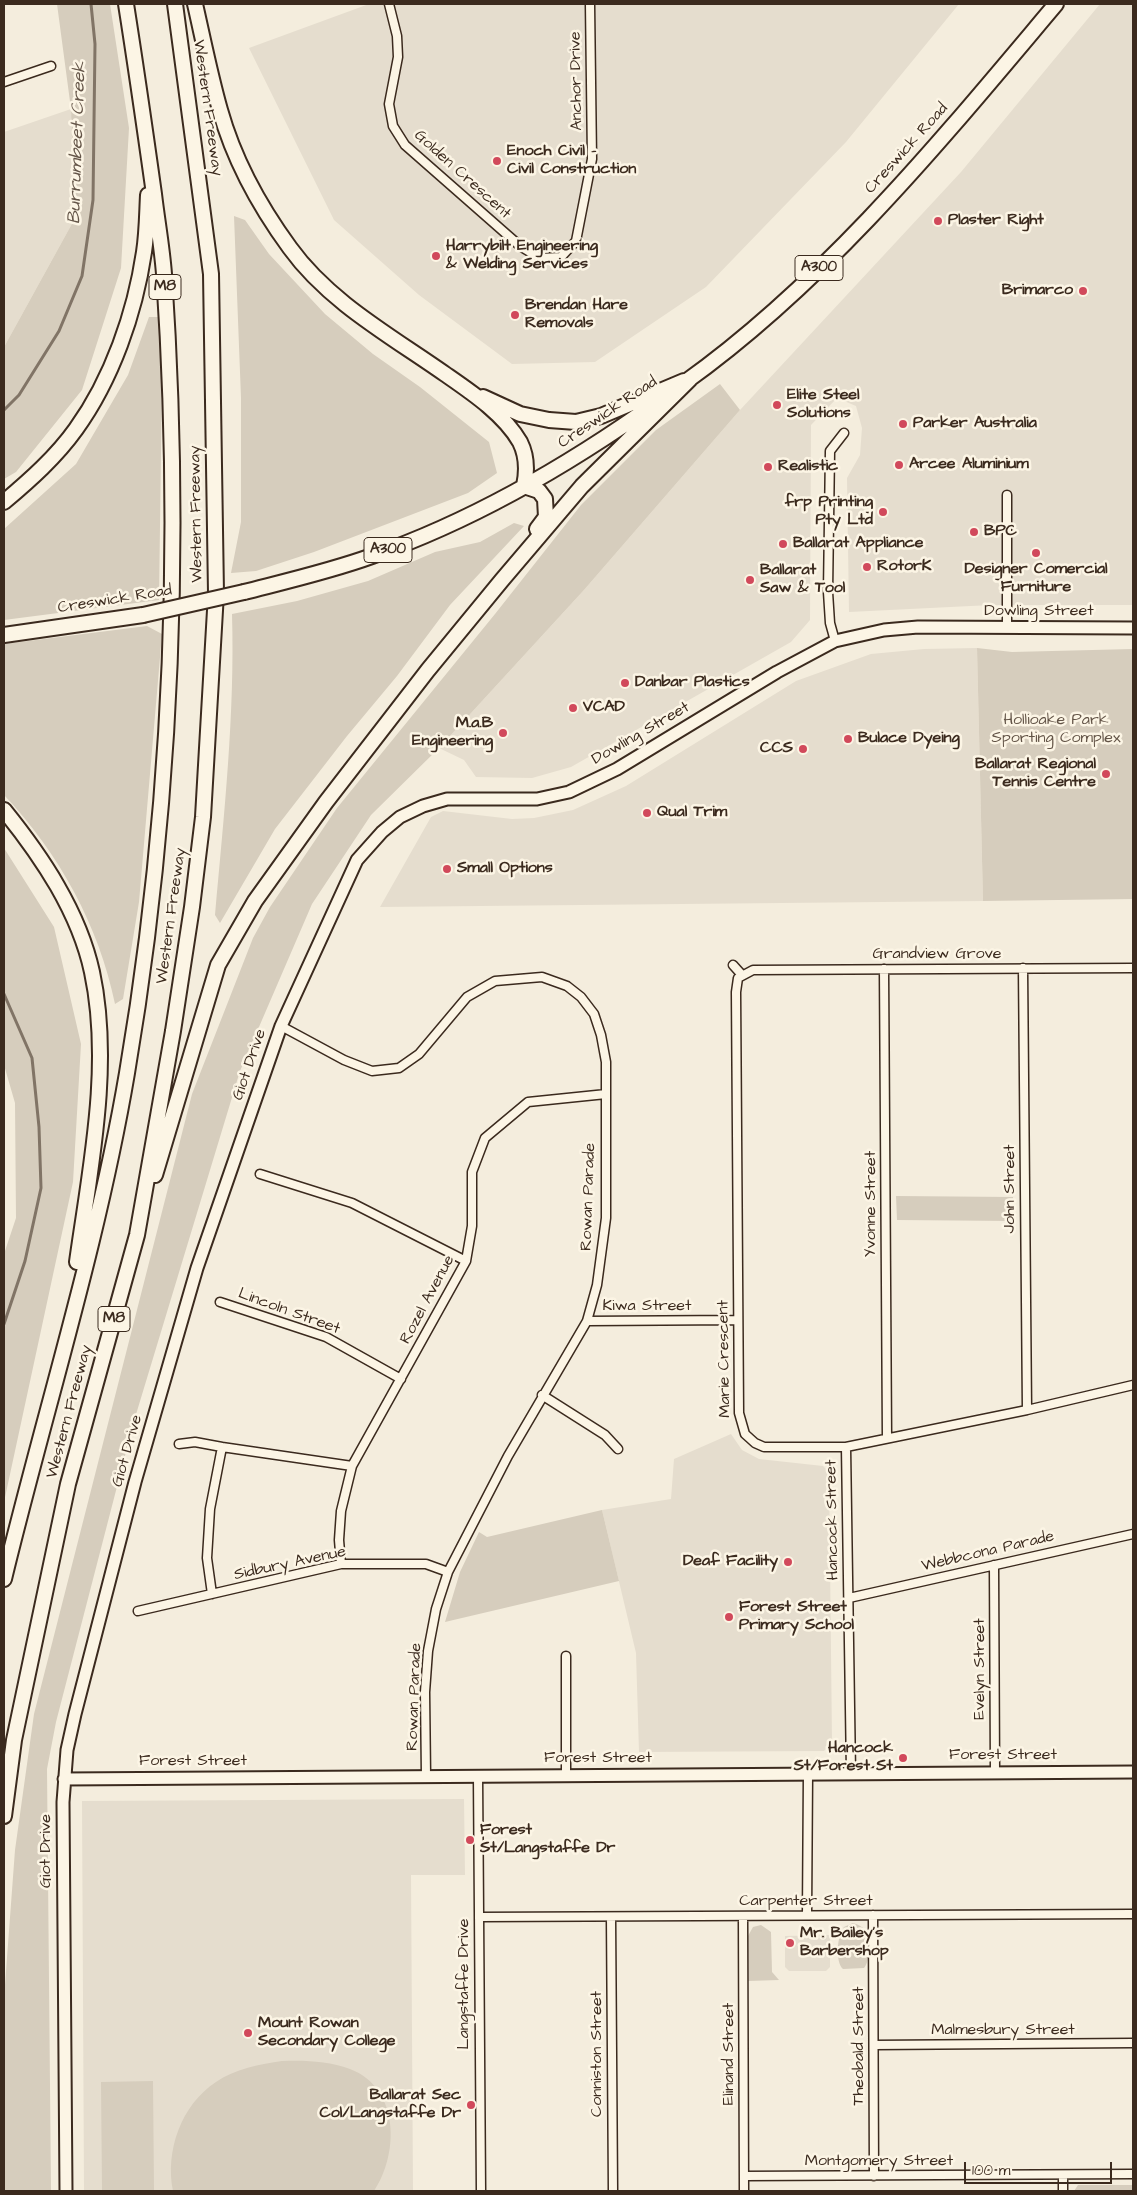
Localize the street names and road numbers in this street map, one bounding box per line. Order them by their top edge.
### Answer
street label: Anchor Drive [567,31,587,131]
street label: Western Freeway [188,39,226,177]
street label: Creswick Road [861,100,953,198]
street label: Golden Crescent [410,126,514,224]
road number: A300 [795,256,843,280]
road number: M8 [149,274,181,300]
street label: Creswick Road [555,373,661,453]
street label: Western Freeway [186,445,208,583]
road number: A300 [364,538,412,562]
street label: Creswick Road [57,581,173,619]
street label: Dowling Street [984,602,1094,622]
street label: Dowling Street [589,698,693,770]
street label: Western Freeway [153,847,191,985]
street label: Grandview Grove [873,945,1001,965]
street label: Giot Drive [229,1027,271,1103]
street label: Rowan Parade [578,1143,600,1251]
street label: John Street [1001,1144,1021,1234]
street label: Yvonne Street [862,1151,882,1257]
street label: Rozel Avenue [397,1252,459,1348]
street label: Lincoln Street [235,1285,343,1339]
street label: Kiwa Street [603,1297,691,1317]
street label: Marie Crescent [714,1300,736,1418]
road number: M8 [98,1306,130,1332]
street label: Western Freeway [43,1343,97,1481]
street label: Giot Drive [109,1413,147,1489]
street label: Hancock Street [822,1460,844,1580]
street label: Webbcona Parade [920,1527,1056,1577]
street label: Sidbury Avenue [232,1543,348,1585]
street label: Evelyn Street [971,1618,991,1720]
street label: Rowan Parade [404,1643,426,1751]
street label: Forest Street [949,1746,1057,1766]
street label: Forest Street [544,1749,652,1769]
street label: Forest Street [139,1752,247,1772]
street label: Giot Drive [37,1814,57,1888]
street label: Carpenter Street [739,1892,873,1912]
street label: Langstaffe Drive [455,1919,475,2049]
street label: Theobald Street [850,1986,870,2106]
street label: Conniston Street [588,1991,608,2117]
street label: Elinand Street [720,2003,740,2105]
street label: Malmesbury Street [931,2021,1075,2041]
street label: Montgomery Street [805,2152,953,2172]

